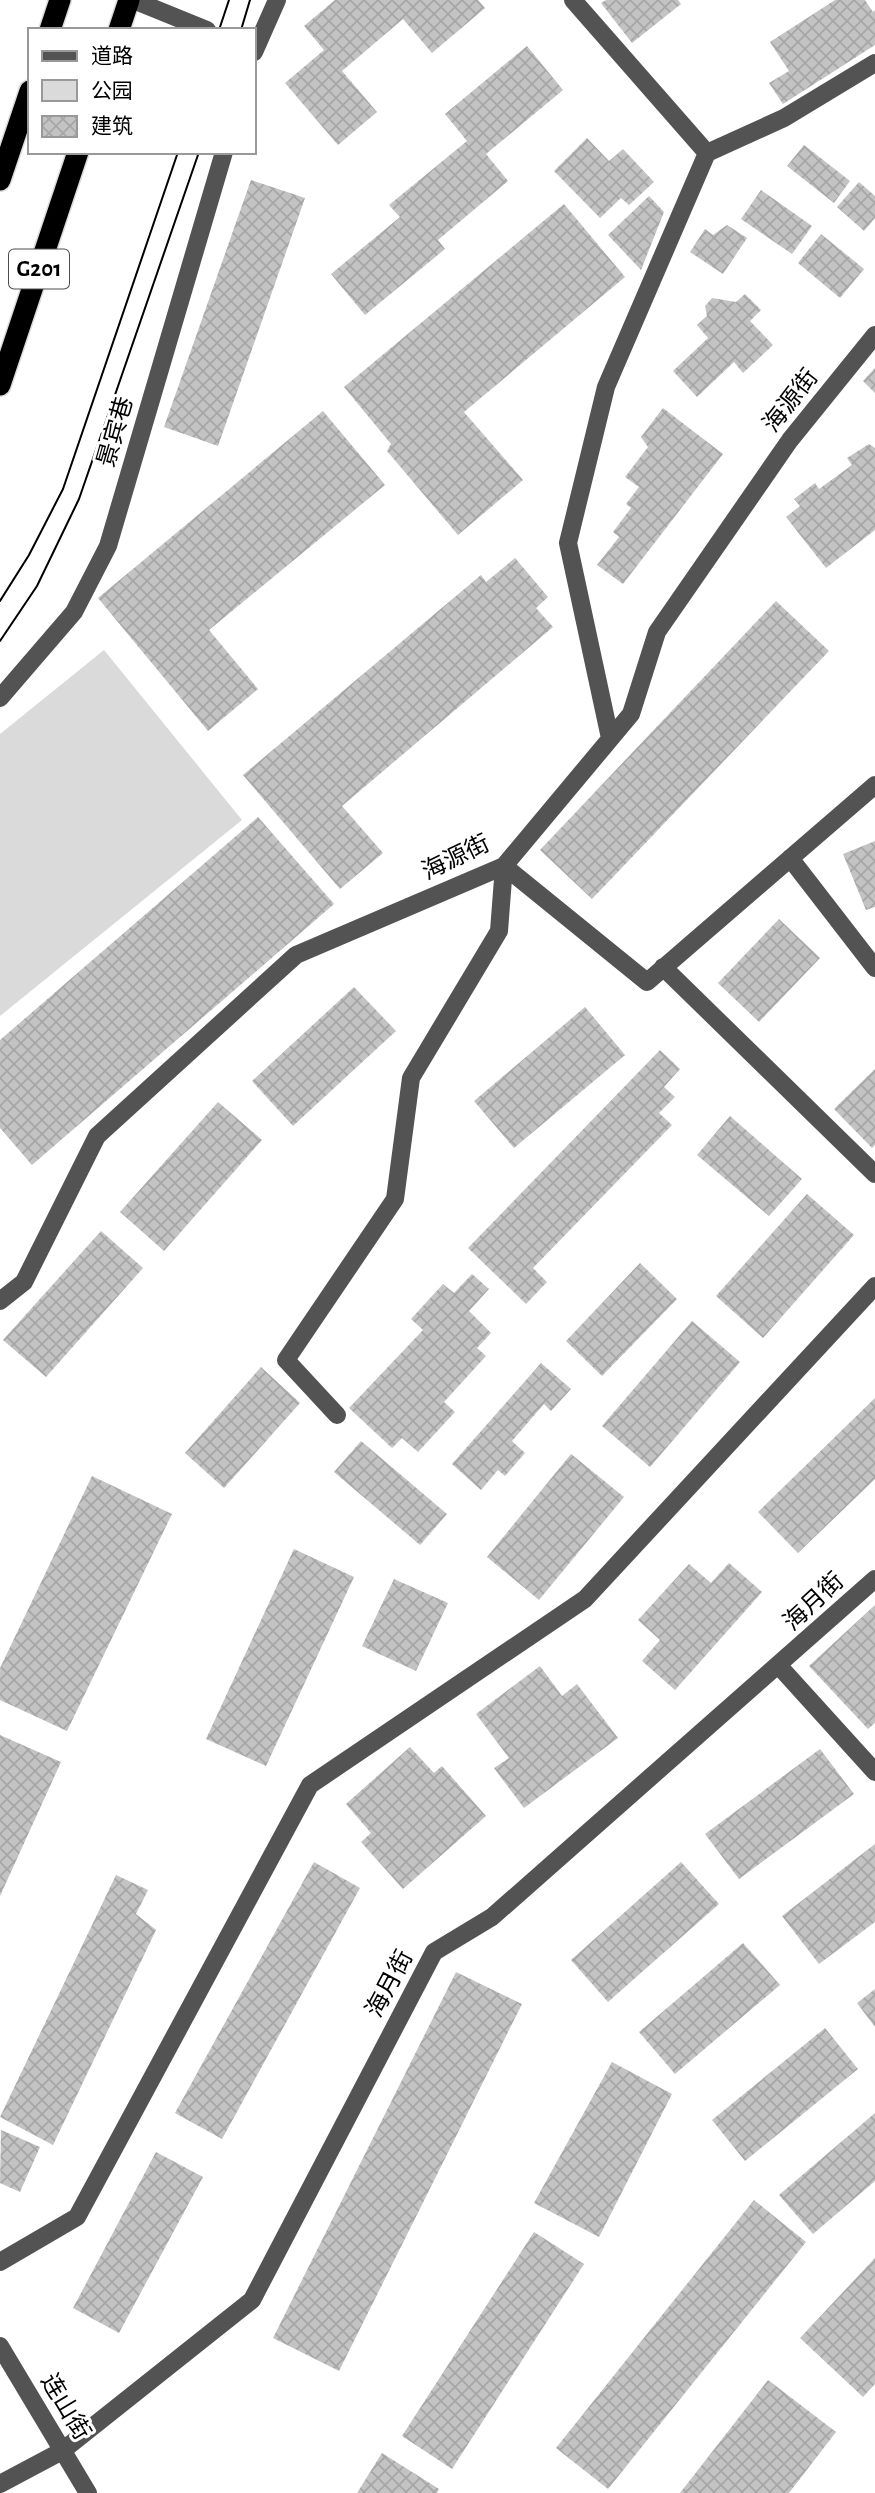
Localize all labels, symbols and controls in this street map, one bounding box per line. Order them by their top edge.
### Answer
legend [28,28,256,154]
text: 道路 [91,45,133,67]
text: 公园 [91,80,133,102]
text: 建筑 [91,115,133,137]
road number: G201 [9,250,69,288]
street label: 海源街 [758,364,823,437]
street label: 景宾巷 [93,394,137,470]
street label: 海源街 [418,830,494,885]
street label: 海月街 [778,1567,849,1635]
street label: 海月街 [361,1946,417,2021]
street label: 连山街 [36,2369,96,2444]

